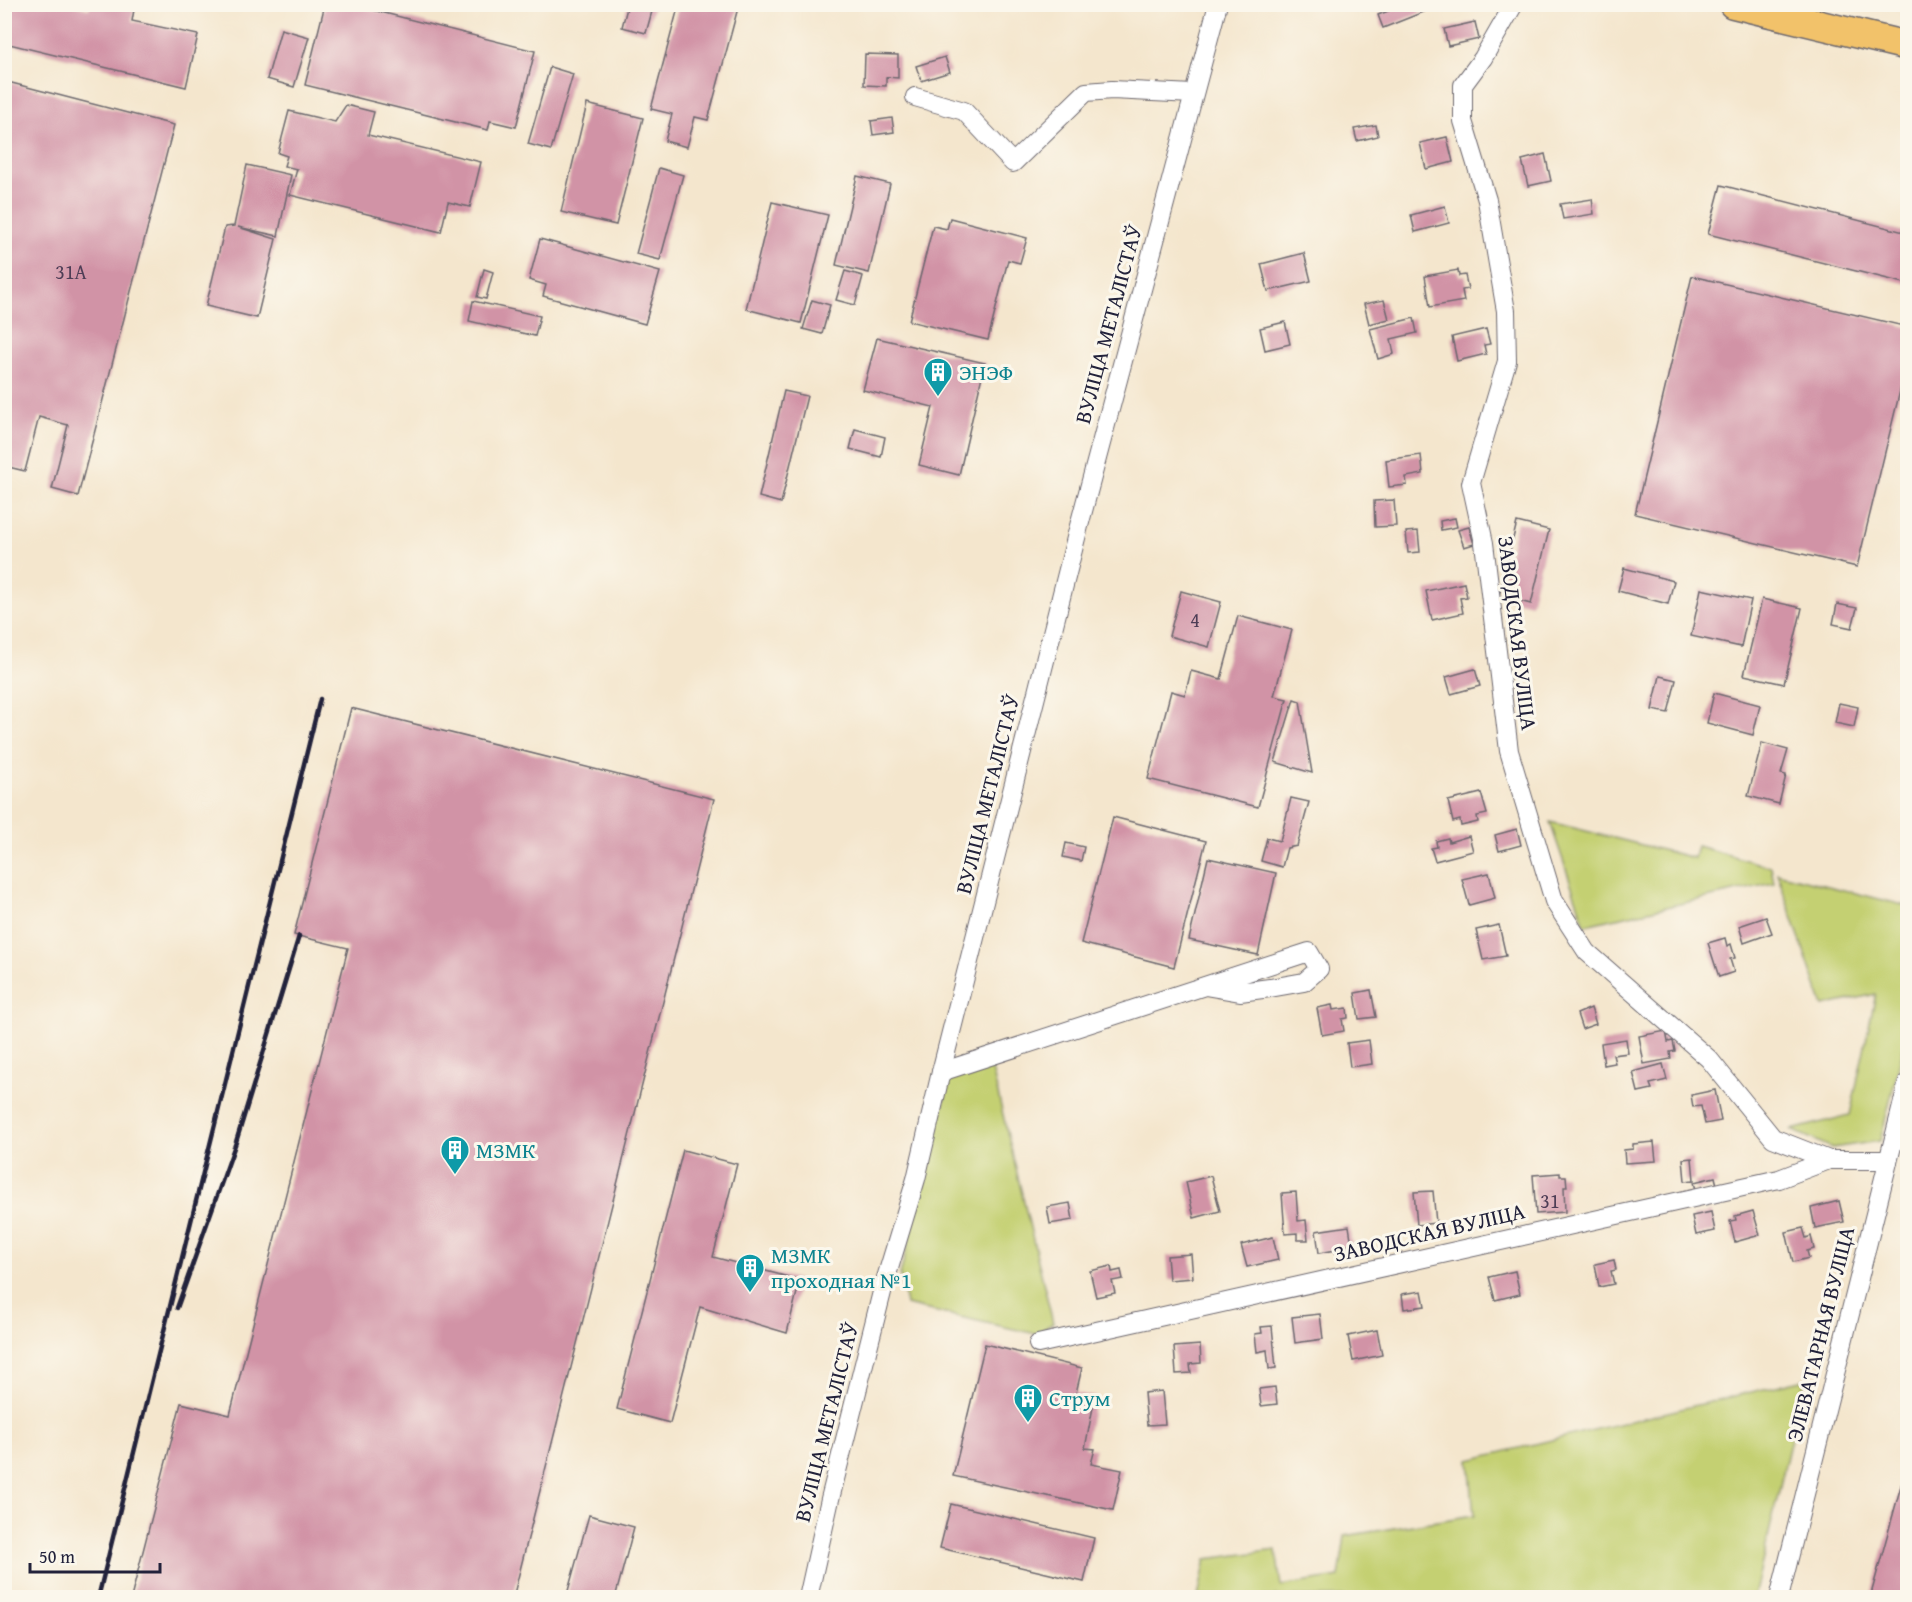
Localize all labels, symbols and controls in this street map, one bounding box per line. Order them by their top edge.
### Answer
street label: ВУЛІЦА МЕТАЛІСТАЎ [1066,220,1150,427]
house number: 31А [55,257,87,286]
building icon: ЭНЭФ [922,356,954,398]
place label: ЭНЭФ [959,356,1013,388]
street label: ЗАВОДСКАЯ ВУЛІЦА [1490,534,1546,733]
house number: 4 [1190,605,1200,634]
street label: ВУЛІЦА МЕТАЛІСТАЎ [947,690,1027,897]
building icon: МЗМК [439,1134,471,1176]
place label: МЗМК [476,1134,536,1166]
house number: 31 [1540,1186,1560,1215]
street label: ЗАВОДСКАЯ ВУЛІЦА [1330,1194,1528,1270]
street label: ЭЛЕВАТАРНАЯ ВУЛІЦА [1778,1222,1862,1445]
place label: МЗМК проходная №1 [771,1239,911,1296]
building icon: МЗМК проходная №1 [734,1252,766,1294]
street label: ВУЛІЦА МЕТАЛІСТАЎ [786,1318,866,1525]
building icon: Струм [1012,1382,1044,1424]
place label: Струм [1049,1382,1111,1414]
scale bar [30,1536,160,1574]
text: 50 m [39,1543,75,1570]

